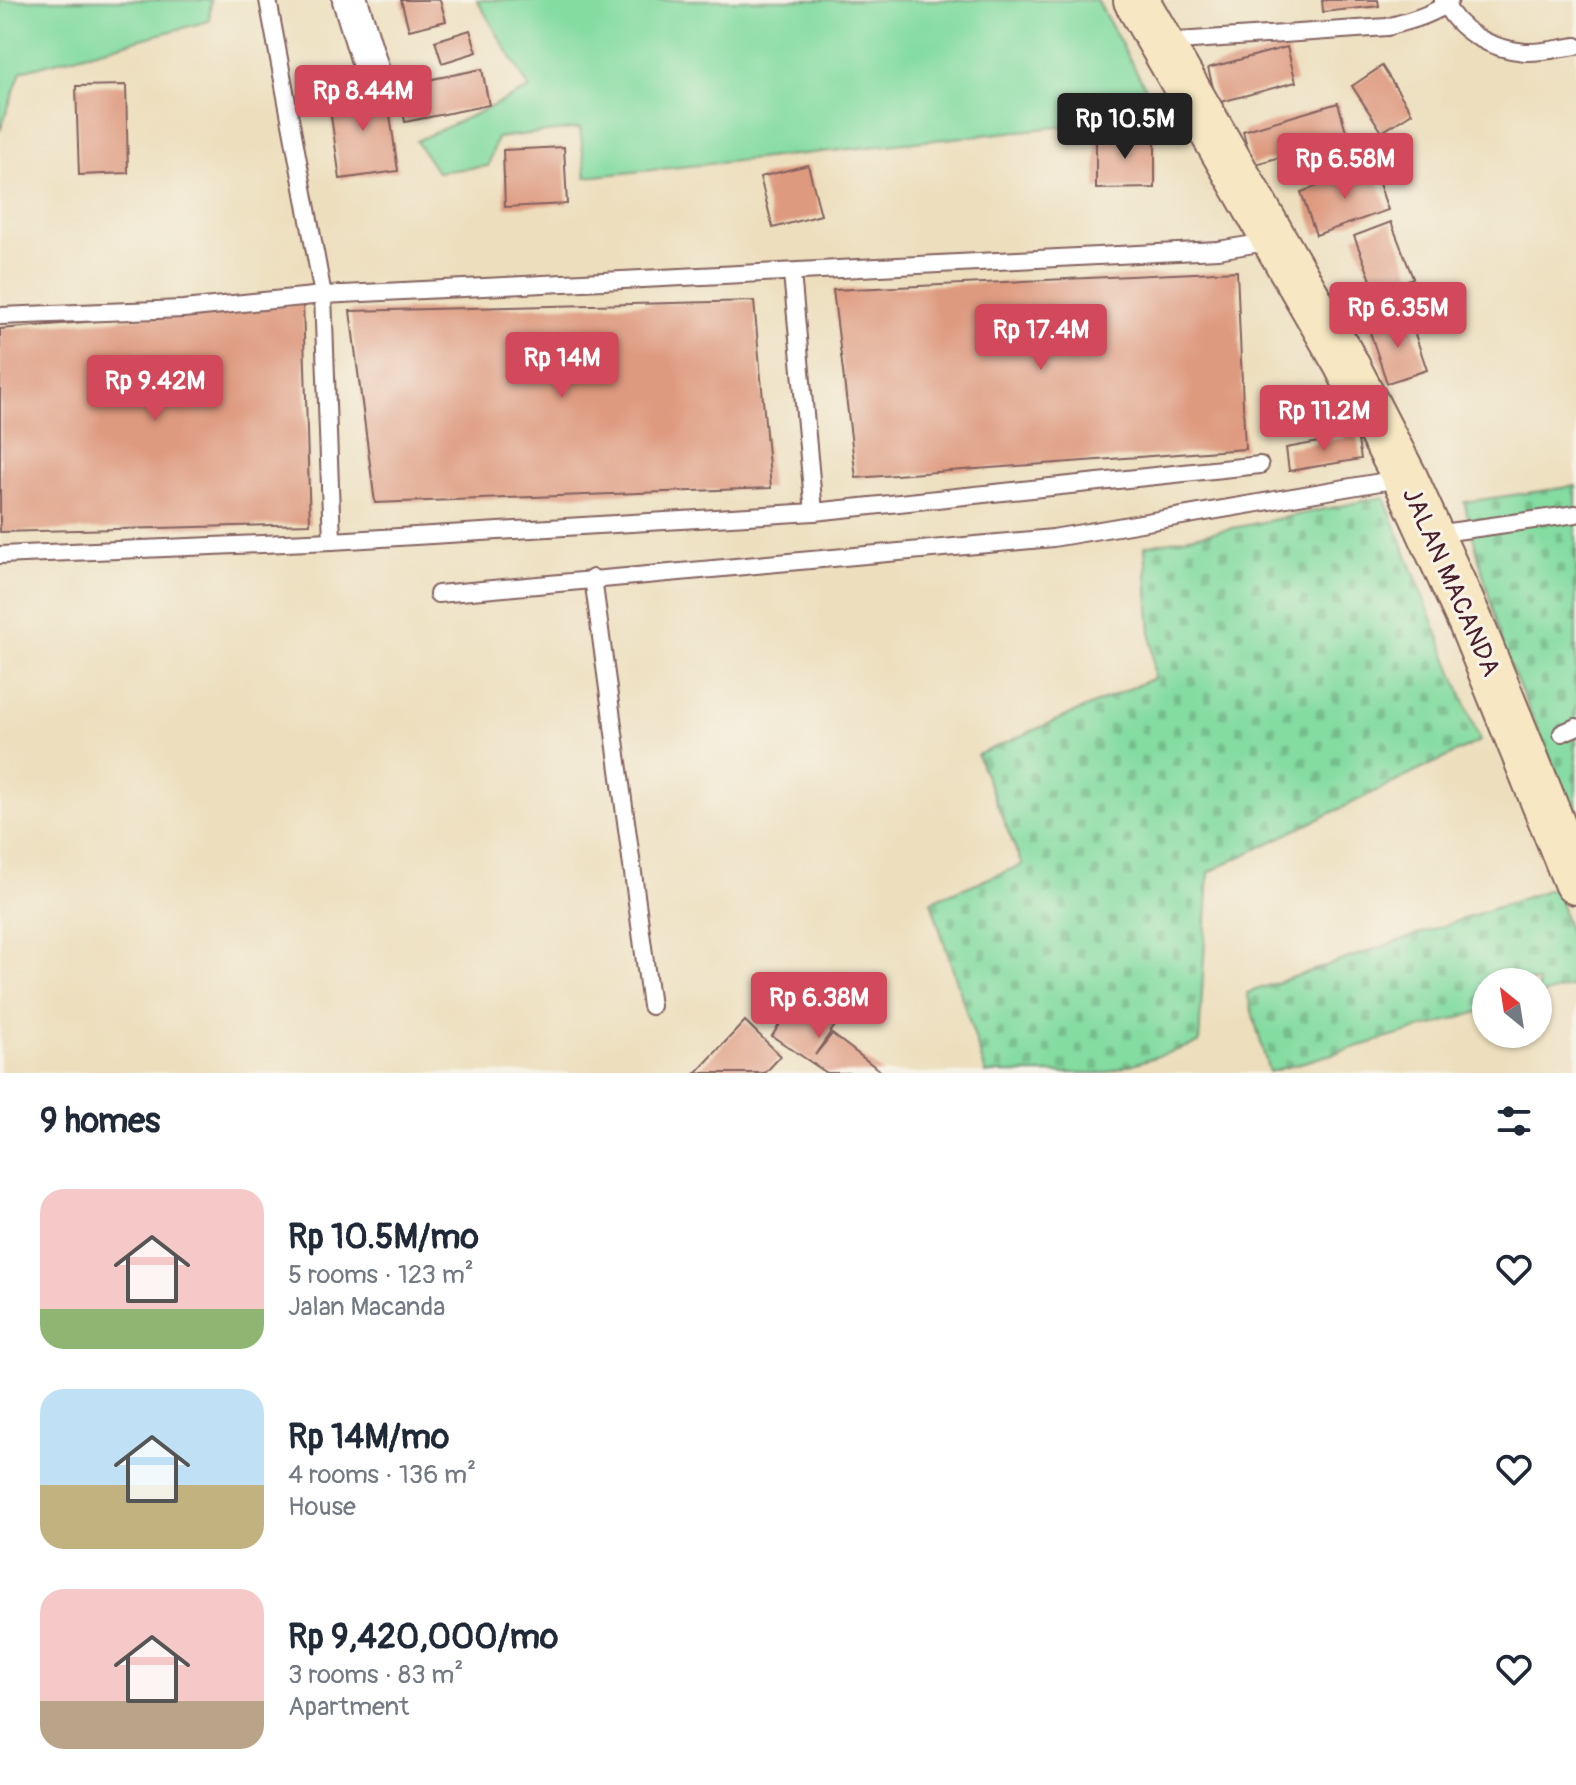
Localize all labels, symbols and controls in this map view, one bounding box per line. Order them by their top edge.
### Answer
pin: Rp 8.44M [280,65,446,133]
text: Rp 8.44M [313,75,413,107]
pin: Rp 10.5M [1042,93,1208,161]
text: Rp 10.5M [1075,103,1175,135]
pin: Rp 6.58M [1262,133,1428,201]
text: Rp 6.58M [1295,143,1395,175]
pin: Rp 6.35M [1315,282,1481,350]
text: Rp 6.35M [1347,292,1449,324]
pin: Rp 17.4M [958,304,1124,372]
text: Rp 17.4M [993,314,1089,346]
pin: Rp 14M [497,332,627,400]
text: Rp 14M [524,342,600,374]
pin: Rp 9.42M [72,355,238,423]
text: Rp 9.42M [105,365,205,397]
pin: Rp 11.2M [1241,385,1407,453]
text: Rp 11.2M [1278,395,1370,427]
street label: JALAN MACANDA [1395,483,1507,681]
north arrow [1472,968,1552,1048]
map controls [1472,968,1552,1048]
pin: Rp 6.38M [736,972,902,1040]
text: Rp 6.38M [769,982,869,1014]
icon: filters [1492,1099,1536,1143]
text: 9 homes [40,1100,160,1143]
text: Rp 10.5M/mo [288,1216,479,1259]
icon: home [104,1221,200,1317]
icon: heart [1492,1247,1536,1291]
text: 5 rooms · 123 m² [288,1259,474,1291]
text: Jalan Macanda [288,1291,445,1323]
text: Rp 14M/mo [288,1416,449,1459]
icon: home [104,1421,200,1517]
icon: heart [1492,1447,1536,1491]
text: 4 rooms · 136 m² [288,1459,476,1491]
text: House [288,1491,356,1523]
text: Rp 9,420,000/mo [288,1616,558,1659]
icon: home [104,1621,200,1717]
icon: heart [1492,1647,1536,1691]
text: 3 rooms · 83 m² [288,1659,463,1691]
text: Apartment [288,1691,409,1723]

